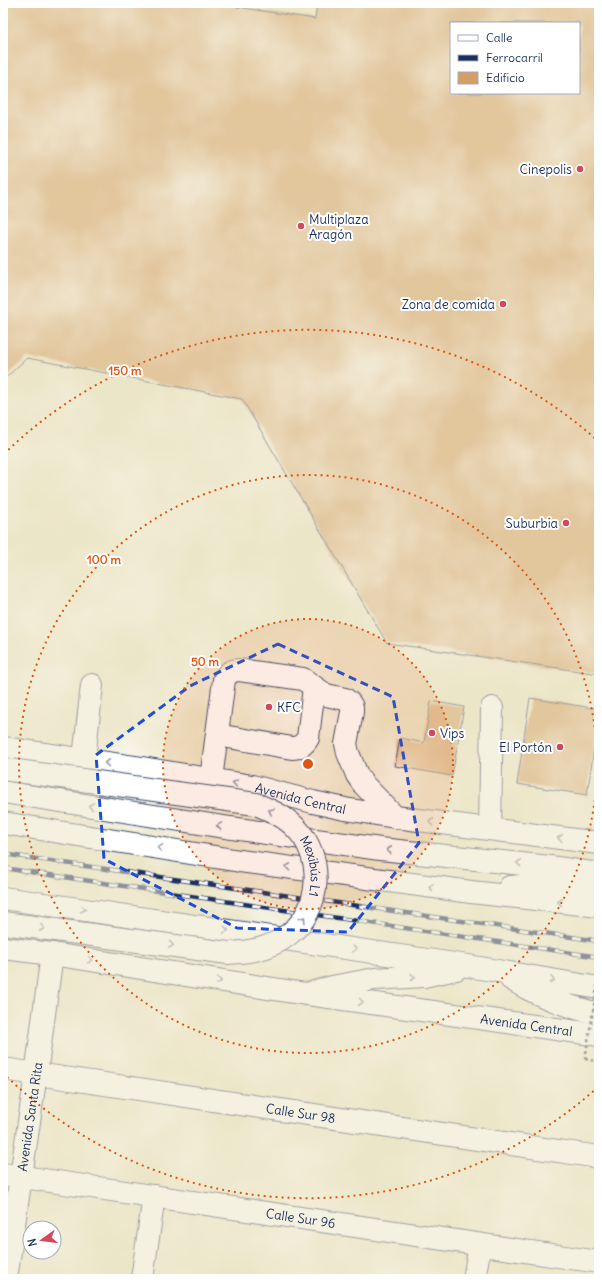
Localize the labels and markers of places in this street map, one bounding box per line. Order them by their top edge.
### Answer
place label: Cinepolis [520,161,572,178]
marker: Cinepolis [575,164,585,174]
place label: Multiplaza Aragón [309,211,369,243]
marker: Multiplaza Aragón [296,221,306,231]
place label: Zona de comida [402,296,495,313]
marker: Zona de comida [498,299,508,309]
place label: Suburbia [506,515,558,532]
marker: Suburbia [561,518,571,528]
place label: KFC [277,699,301,716]
marker: KFC [264,702,274,712]
place label: Vips [440,725,464,742]
marker: Vips [427,728,437,738]
place label: El Portón [499,739,552,756]
marker: El Portón [555,742,565,752]
centre of rings [301,757,315,771]

